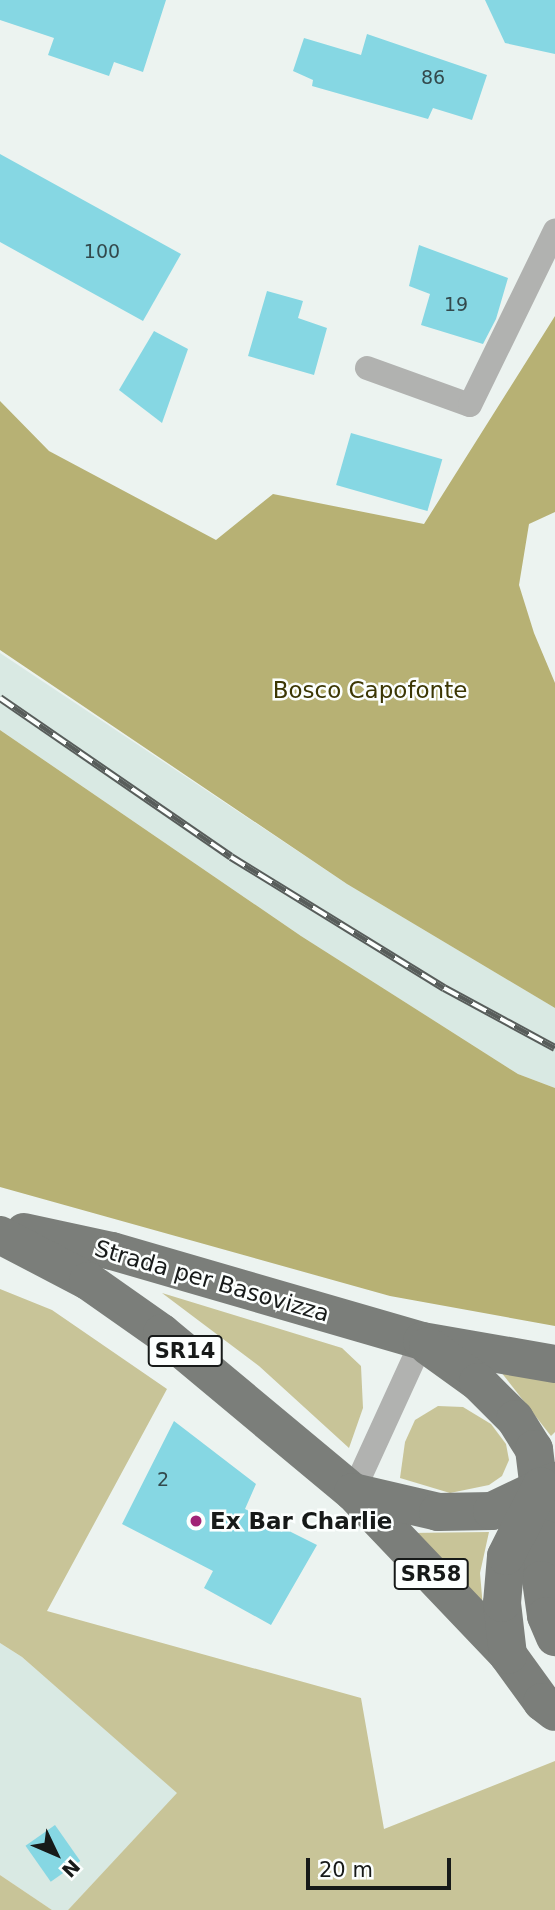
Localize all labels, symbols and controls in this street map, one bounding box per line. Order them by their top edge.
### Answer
house number: 86 [421,67,445,89]
house number: 100 [84,241,120,263]
house number: 19 [444,294,468,316]
park label: Bosco Capofonte [273,676,467,704]
street label: Strada per Basovizza [91,1234,333,1328]
road number: SR14 [146,1334,224,1368]
house number: 2 [157,1469,169,1491]
place label: Ex Bar Charlie [210,1507,392,1535]
marker: Ex Bar Charlie [188,1513,204,1529]
road number: SR58 [392,1556,470,1592]
north arrow [21,1819,91,1889]
scale bar [310,1843,455,1887]
text: N [58,1855,85,1882]
text: 20 m [319,1858,373,1882]

